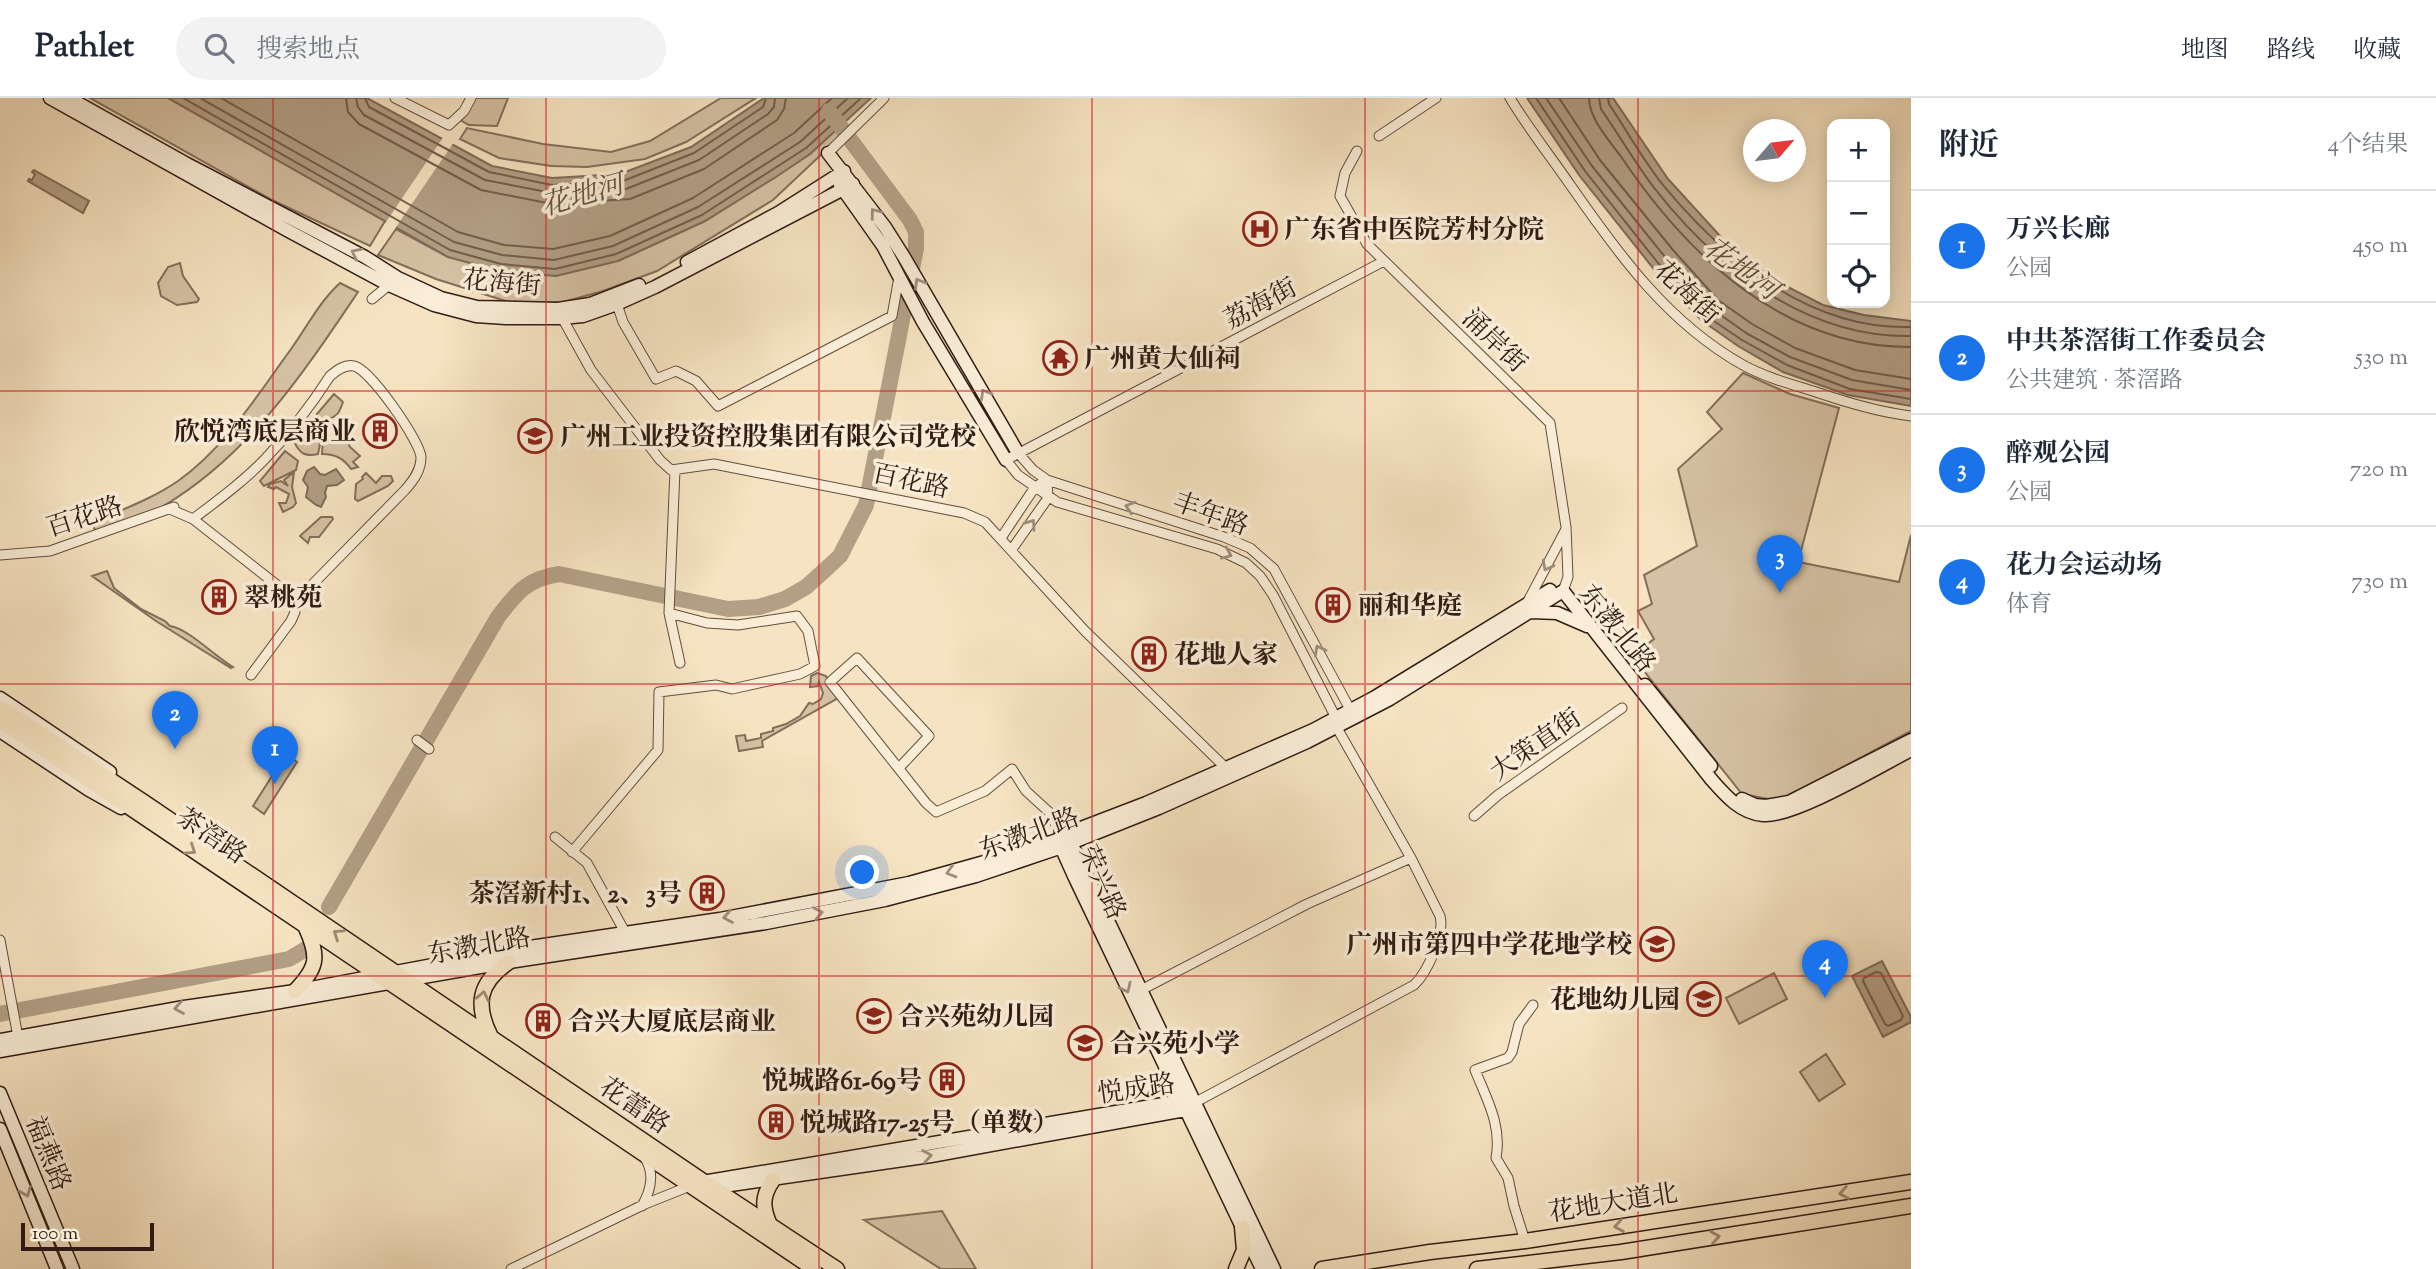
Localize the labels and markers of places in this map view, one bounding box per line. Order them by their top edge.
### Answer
hospital icon: 广东省中医院芳村分院 [1241,210,1279,248]
place label: 广东省中医院芳村分院 [1284,213,1544,250]
temple icon: 广州黄大仙祠 [1041,339,1079,377]
place label: 广州黄大仙祠 [1084,342,1240,379]
building icon: 欣悦湾底层商业 [361,412,399,450]
place label: 欣悦湾底层商业 [174,415,356,452]
school or university icon: 广州工业投资控股集团有限公司党校 [516,417,554,455]
place label: 广州工业投资控股集团有限公司党校 [560,420,976,457]
pin: 3 [1757,535,1803,593]
building icon: 翠桃苑 [200,578,238,616]
place label: 翠桃苑 [244,581,322,618]
building icon: 丽和华庭 [1314,586,1352,624]
place label: 丽和华庭 [1358,589,1462,626]
building icon: 花地人家 [1130,635,1168,673]
place label: 花地人家 [1174,638,1278,675]
pin: 2 [152,691,198,749]
pin: 1 [252,726,298,784]
building icon: 茶滘新村1、2、3号 [688,874,726,912]
place label: 茶滘新村1、2、3号 [468,877,682,914]
school or university icon: 广州市第四中学花地学校 [1638,925,1676,963]
place label: 广州市第四中学花地学校 [1346,928,1632,965]
pin: 4 [1802,940,1848,998]
school or university icon: 花地幼儿园 [1685,980,1723,1018]
place label: 花地幼儿园 [1550,983,1680,1020]
school or university icon: 合兴苑幼儿园 [855,997,893,1035]
place label: 合兴苑幼儿园 [898,1000,1054,1037]
building icon: 合兴大厦底层商业 [524,1002,562,1040]
place label: 合兴大厦底层商业 [568,1005,776,1042]
school or university icon: 合兴苑小学 [1066,1024,1104,1062]
place label: 合兴苑小学 [1110,1027,1240,1064]
building icon: 悦城路61-69号 [928,1061,966,1099]
place label: 悦城路61-69号 [762,1064,922,1101]
building icon: 悦城路17-25号（单数） [757,1103,795,1141]
place label: 悦城路17-25号（单数） [800,1106,1059,1143]

